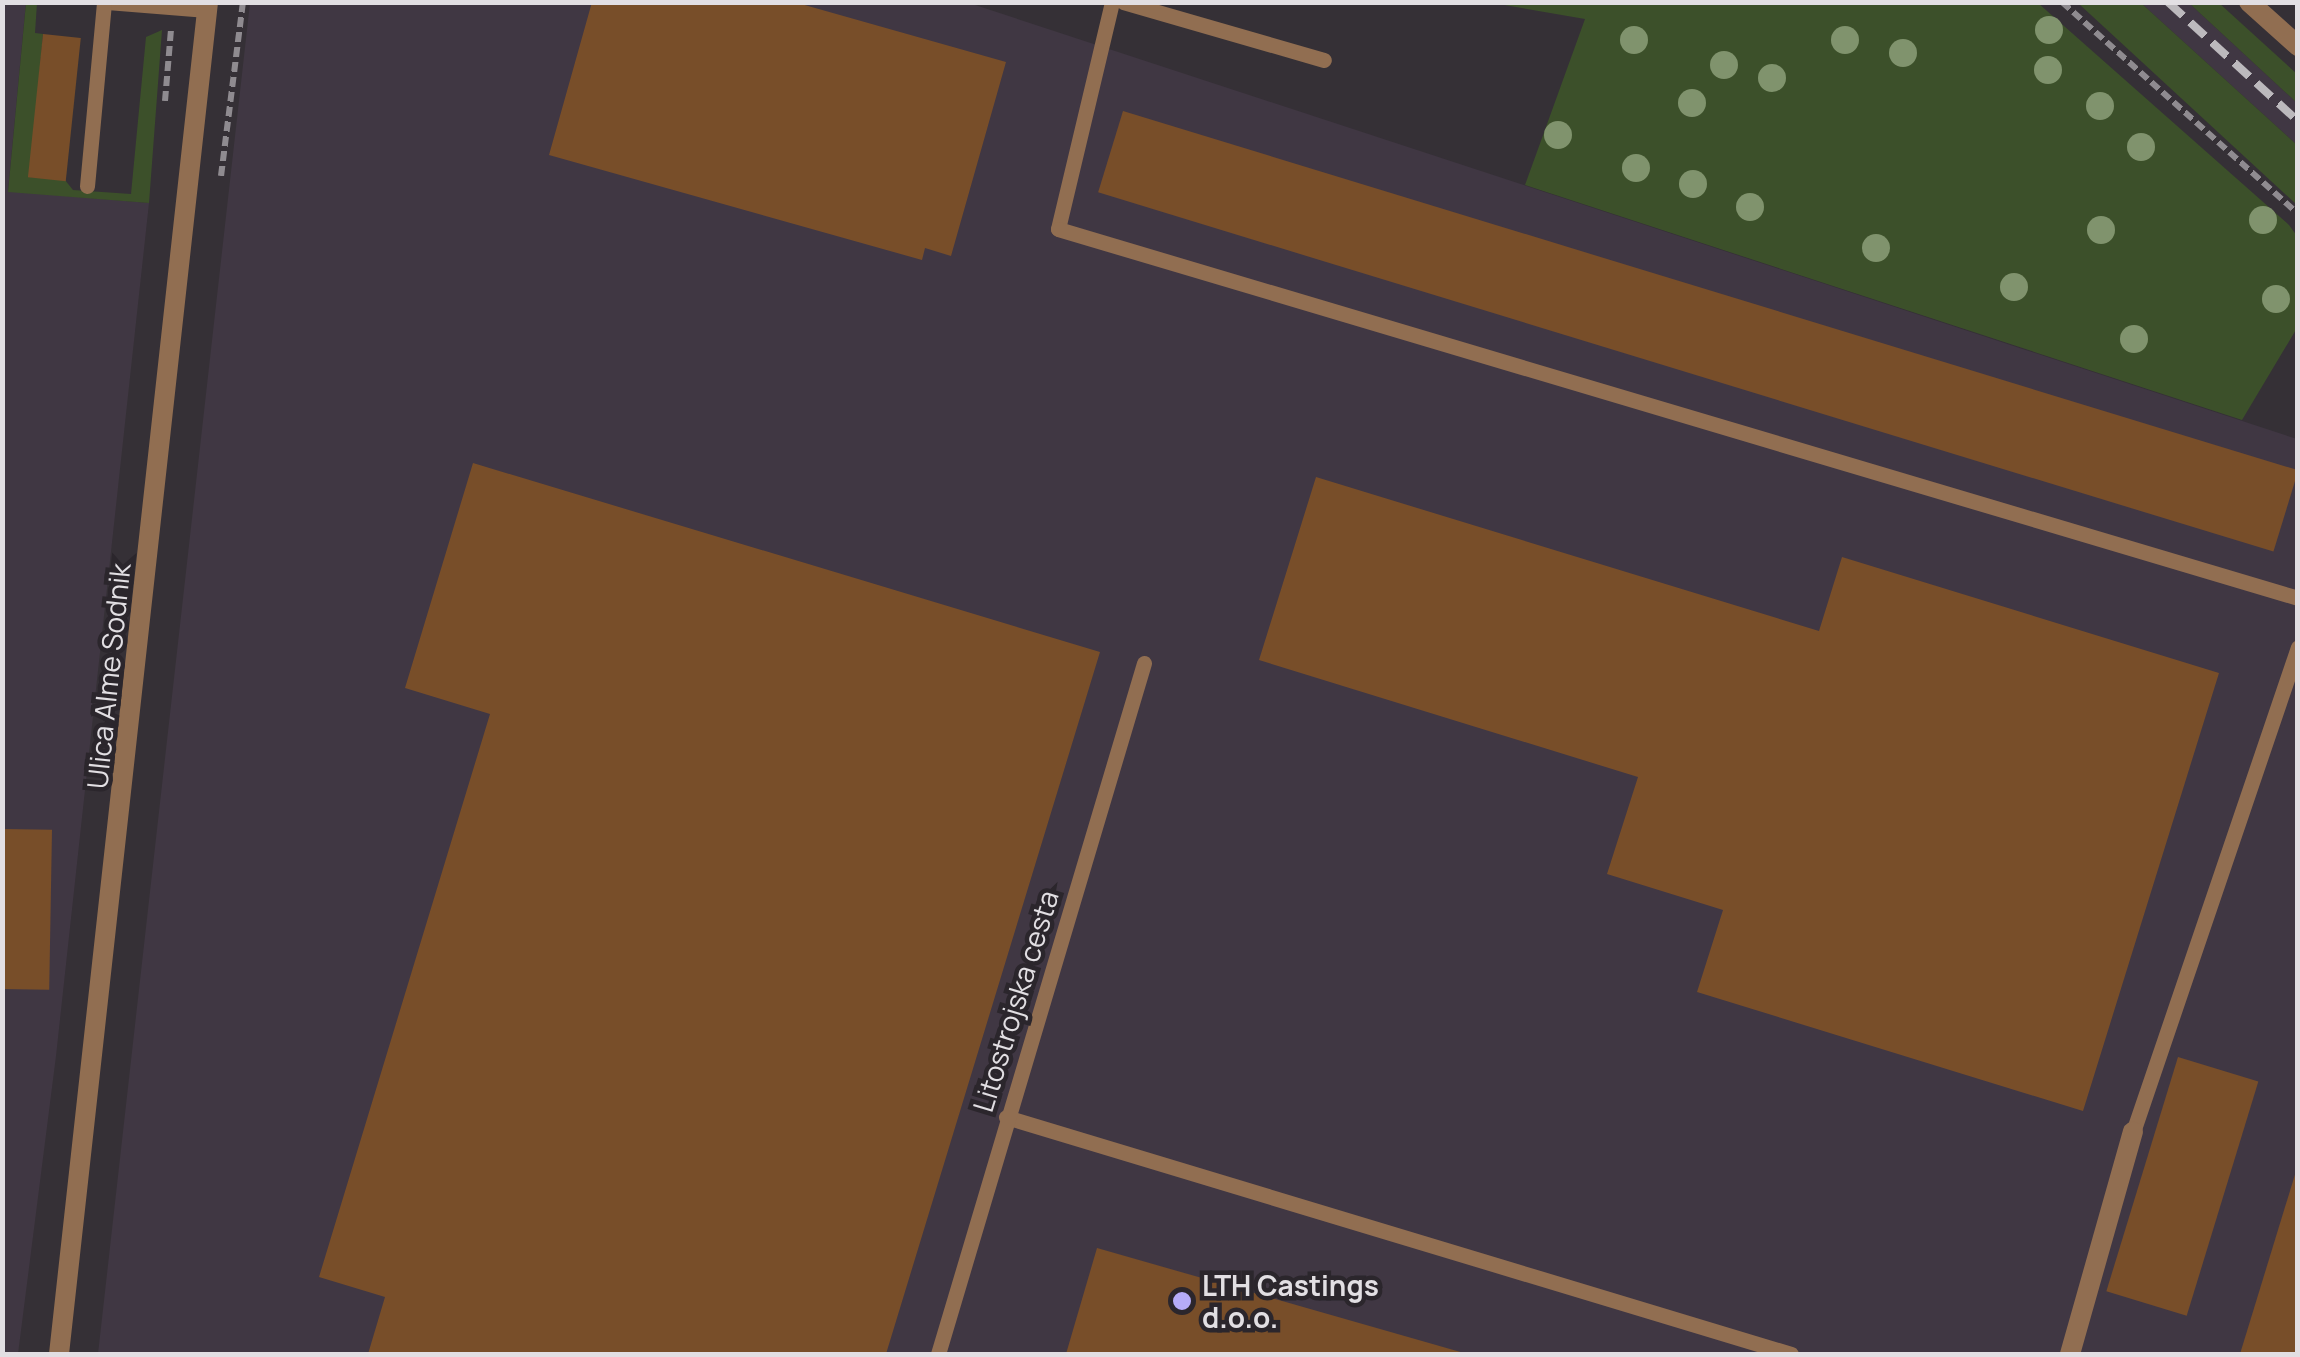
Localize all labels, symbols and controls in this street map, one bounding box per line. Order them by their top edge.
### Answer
street label: Ulica Alme Sodnik [79,562,137,790]
street label: Litostrojska cesta [965,886,1065,1116]
place label: LTH Castings d.o.o. [1202,1268,1379,1334]
marker: LTH Castings d.o.o. [1171,1290,1193,1312]

